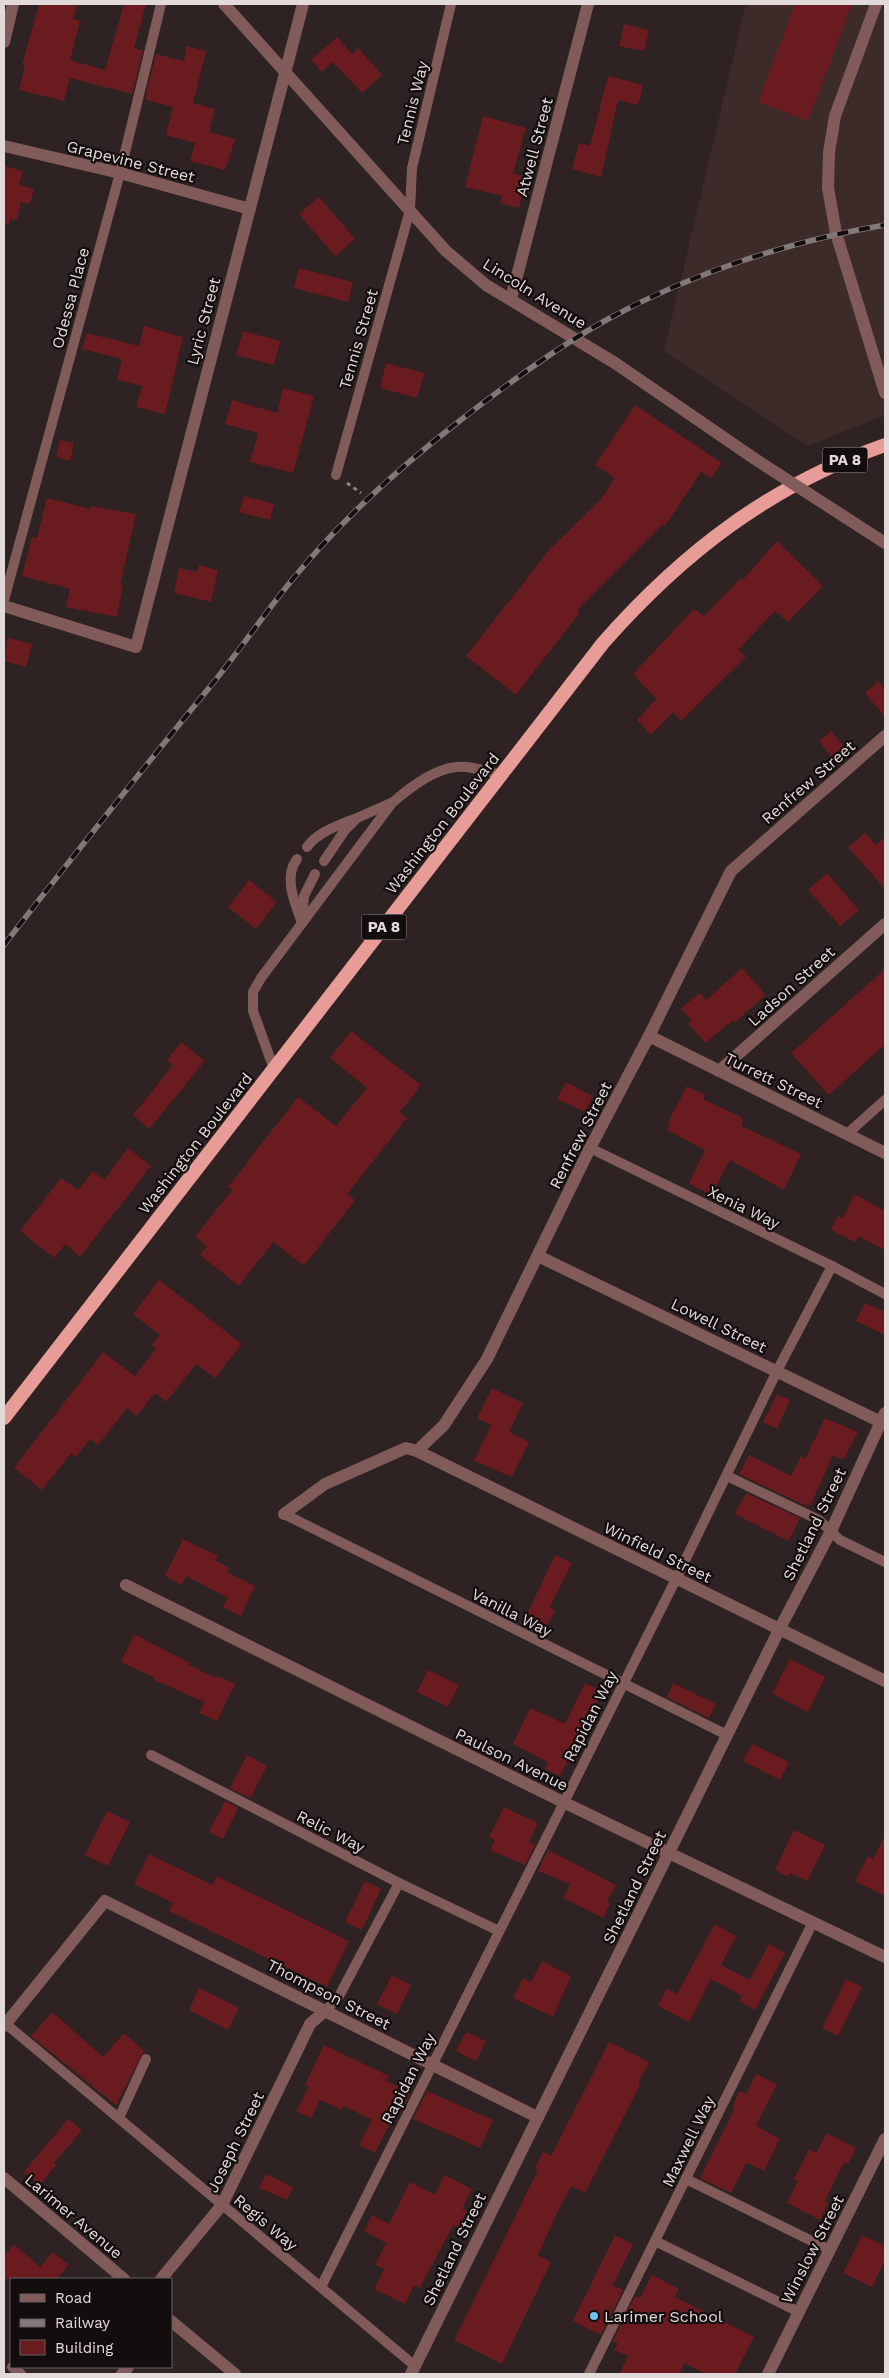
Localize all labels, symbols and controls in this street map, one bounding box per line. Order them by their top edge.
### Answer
street label: Tennis Way [393,58,432,147]
street label: Atwell Street [512,95,557,199]
street label: Grapevine Street [65,136,197,187]
street label: Odessa Place [48,245,93,351]
street label: Lincoln Avenue [479,254,590,333]
street label: Lyric Street [183,275,224,367]
street label: Tennis Street [335,287,382,391]
road number: PA 8 [822,448,868,472]
street label: Renfrew Street [758,736,859,828]
street label: Washington Boulevard [381,749,503,898]
road number: PA 8 [362,914,406,940]
street label: Ladson Street [744,942,839,1030]
street label: Turrett Street [722,1049,826,1112]
street label: Washington Boulevard [134,1069,256,1218]
street label: Renfrew Street [545,1078,616,1192]
street label: Xenia Way [705,1182,784,1233]
street label: Lowell Street [668,1294,770,1357]
street label: Shetland Street [779,1464,850,1584]
street label: Winfield Street [601,1518,715,1587]
street label: Vanilla Way [468,1584,556,1641]
street label: Rapidan Way [559,1667,622,1765]
street label: Paulson Avenue [452,1724,571,1795]
street label: Relic Way [293,1806,369,1857]
street label: Shetland Street [599,1827,670,1947]
street label: Thompson Street [264,1955,394,2034]
street label: Rapidan Way [377,2029,440,2127]
street label: Joseph Street [203,2088,268,2196]
street label: Maxwell Way [658,2092,719,2190]
street label: Larimer Avenue [21,2170,126,2263]
street label: Shetland Street [419,2189,490,2309]
street label: Regis Way [230,2190,302,2255]
street label: Winslow Street [777,2192,848,2306]
legend [10,2278,172,2368]
text: Road [55,2289,92,2307]
place label: Larimer School [604,2307,723,2326]
marker: Larimer School [588,2310,600,2322]
text: Railway [55,2314,110,2332]
text: Building [55,2339,113,2357]

